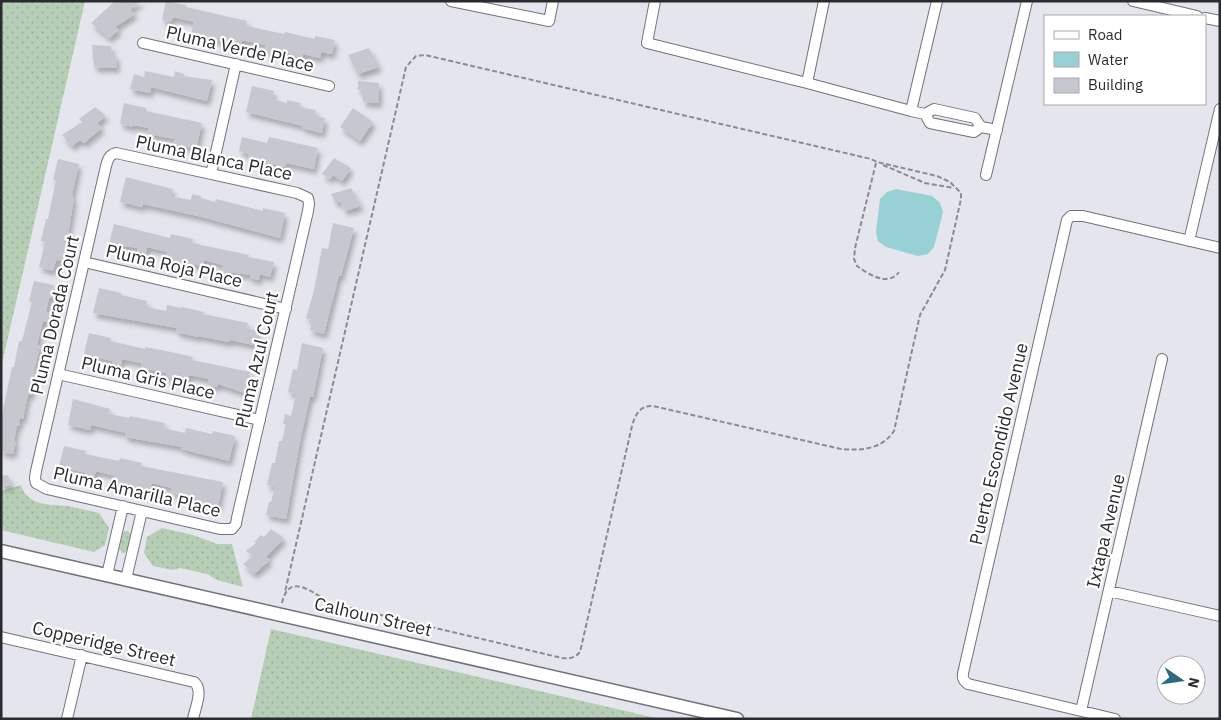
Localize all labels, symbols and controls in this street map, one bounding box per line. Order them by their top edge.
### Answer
legend [1044,15,1206,105]
street label: Pluma Verde Place [164,20,316,77]
text: Road [1088,25,1123,44]
text: Water [1088,50,1129,69]
text: Building [1088,75,1143,94]
street label: Pluma Blanca Place [134,130,294,185]
street label: Pluma Dorada Court [25,233,84,397]
street label: Pluma Roja Place [104,239,245,292]
street label: Pluma Azul Court [230,289,283,430]
street label: Puerto Escondido Avenue [964,341,1033,547]
street label: Pluma Gris Place [79,351,217,404]
street label: Pluma Amarilla Place [51,461,223,522]
street label: Ixtapa Avenue [1081,471,1130,590]
street label: Calhoun Street [312,592,434,641]
street label: Copperidge Street [30,616,178,671]
north arrow [1156,655,1206,705]
text: N [1184,676,1204,690]

